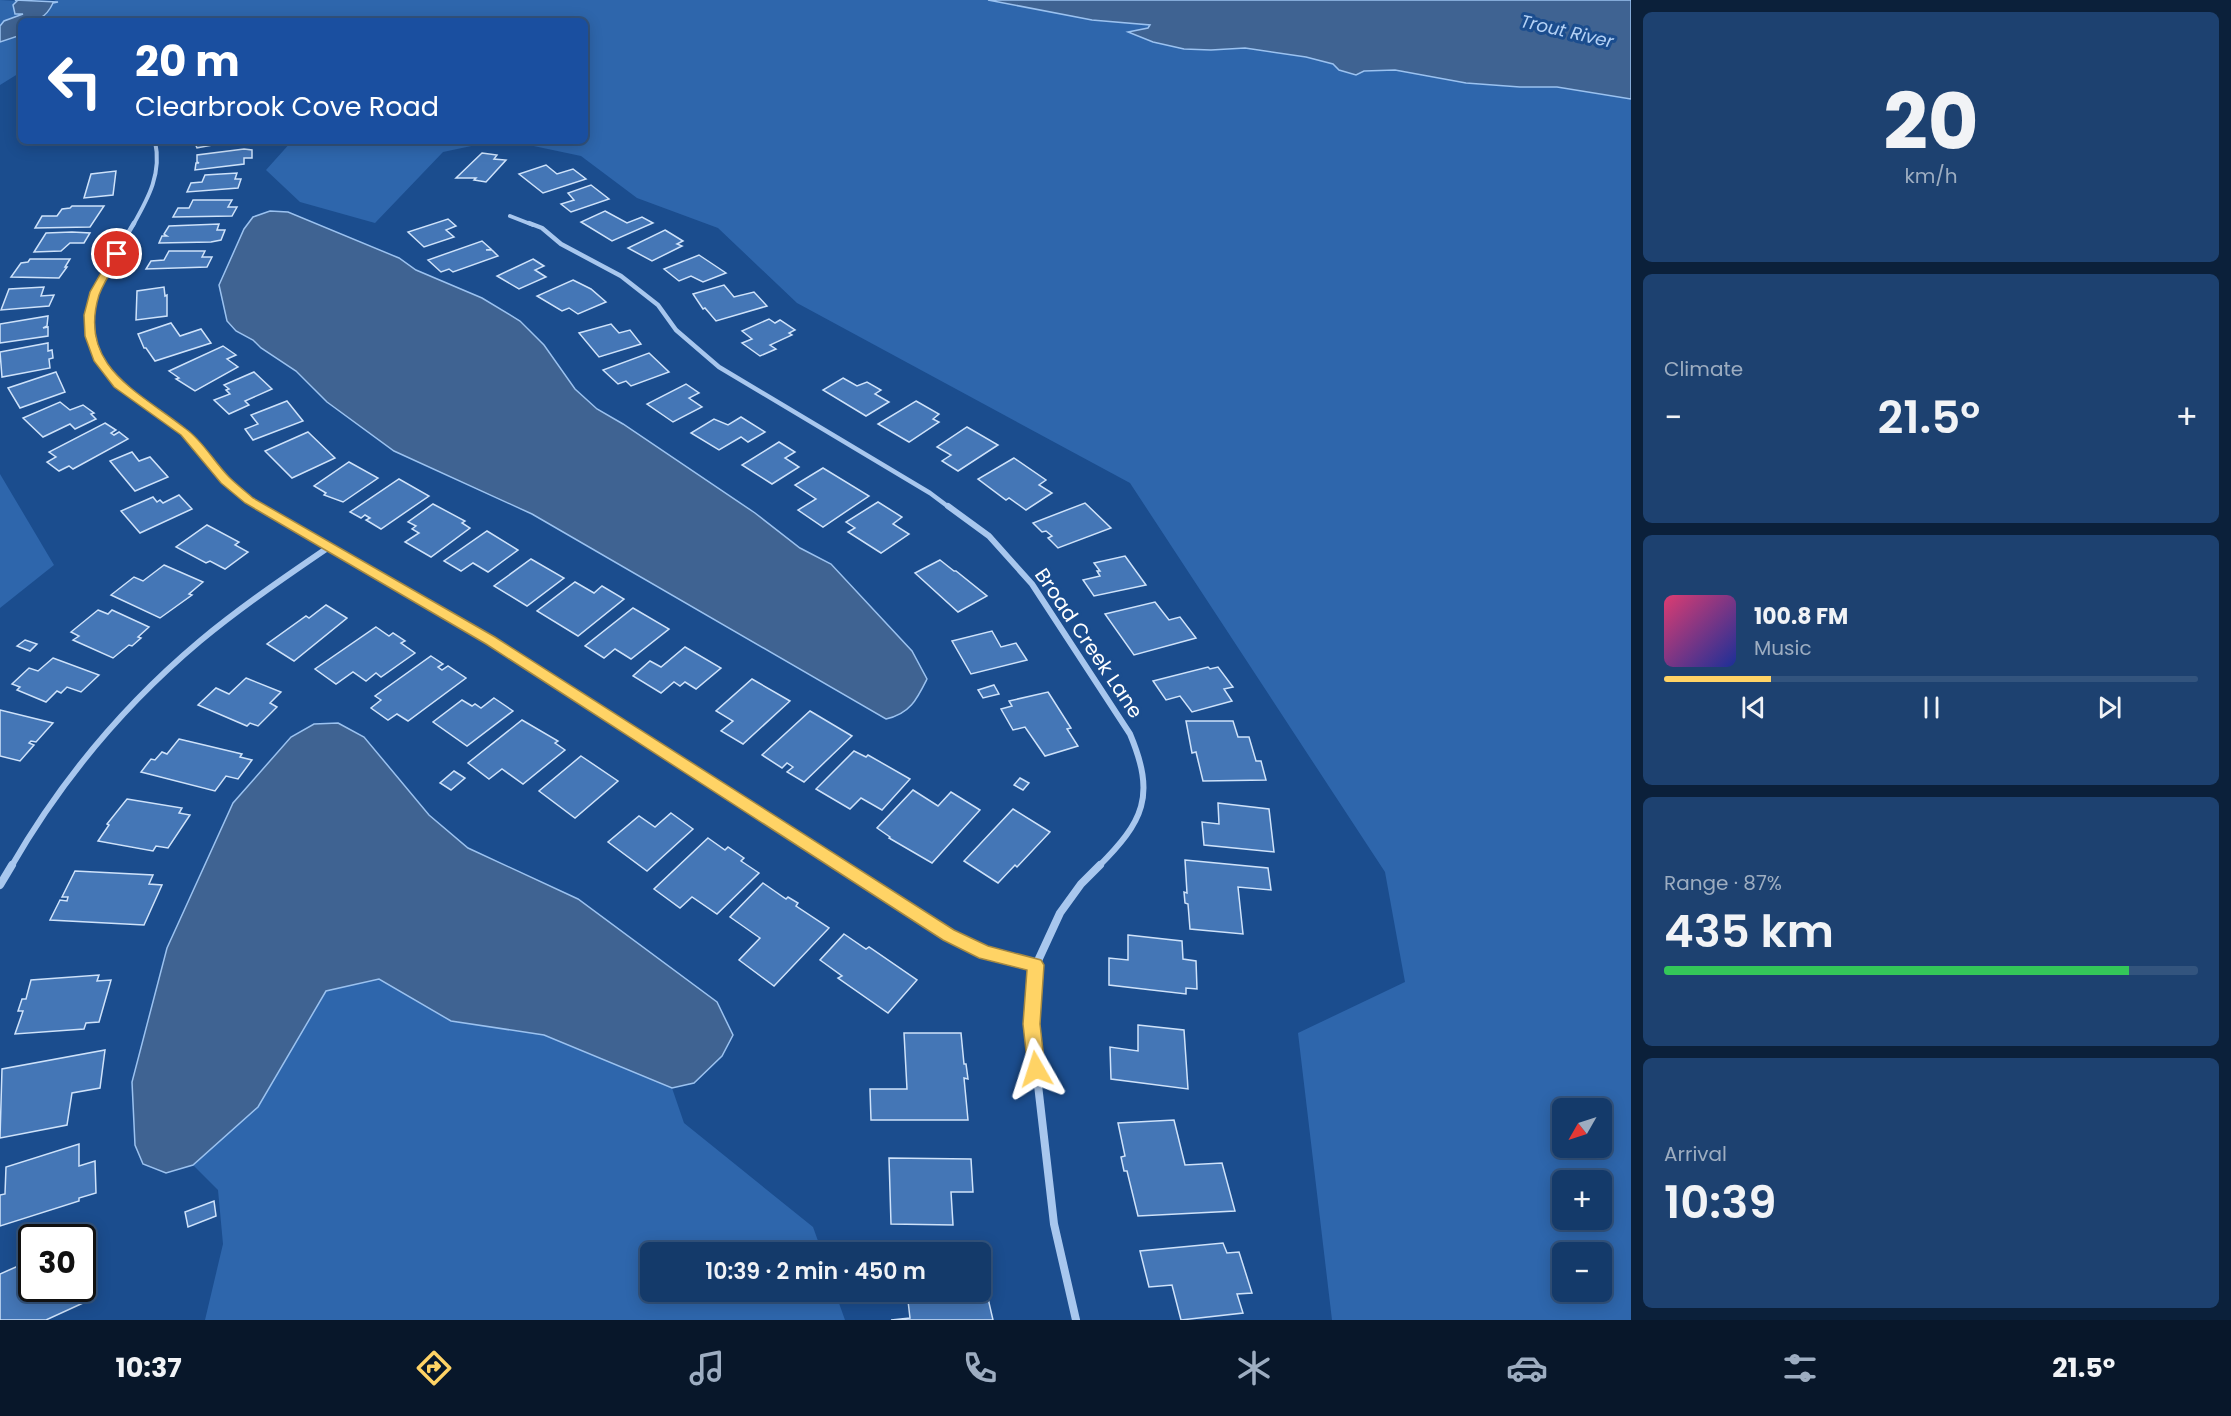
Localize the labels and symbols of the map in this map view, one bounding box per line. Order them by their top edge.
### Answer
water label: Trout River [1518,8,1617,54]
pin [91,228,142,279]
street label: Broad Creek Lane [1028,562,1150,724]
position arrow [1004,1037,1068,1101]
north arrow [1552,1098,1612,1158]
speed limit sign: 30 [18,1224,96,1302]

